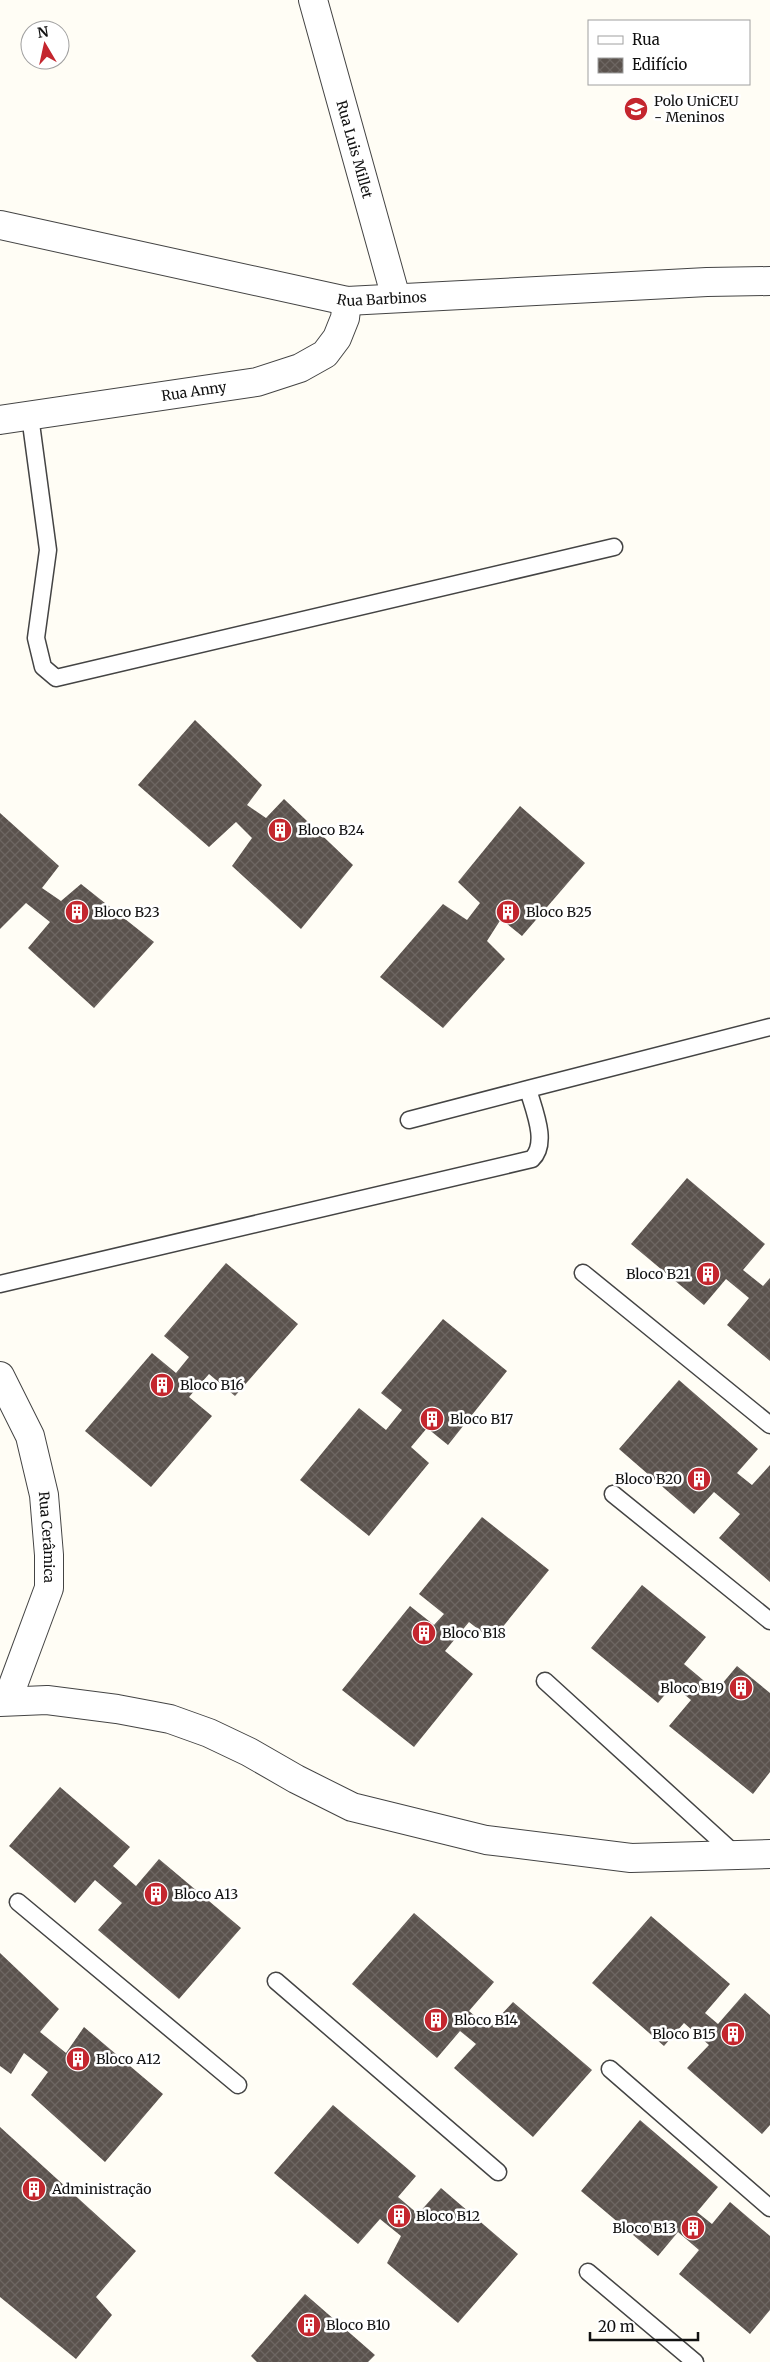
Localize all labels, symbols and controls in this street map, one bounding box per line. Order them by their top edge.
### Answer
north arrow [20,20,70,70]
legend [588,20,750,85]
text: N [36,22,50,42]
text: Rua [632,30,660,49]
text: Edifício [632,55,688,74]
place label: Polo UniCEU - Meninos [654,92,739,126]
school or university icon: Polo UniCEU - Meninos [623,96,649,122]
street label: Rua Luis Millet [332,98,377,201]
street label: Rua Barbinos [335,288,427,310]
street label: Rua Anny [160,378,228,405]
building icon: Bloco B24 [267,817,293,843]
place label: Bloco B24 [298,821,365,839]
building icon: Bloco B23 [64,899,90,925]
building icon: Bloco B25 [495,899,521,925]
place label: Bloco B23 [94,903,160,921]
place label: Bloco B25 [526,903,592,921]
building icon: Bloco B21 [695,1261,721,1287]
place label: Bloco B21 [626,1265,690,1283]
building icon: Bloco B16 [149,1372,175,1398]
place label: Bloco B16 [180,1376,244,1394]
building icon: Bloco B17 [419,1406,445,1432]
place label: Bloco B17 [450,1410,513,1428]
building icon: Bloco B20 [686,1466,712,1492]
place label: Bloco B20 [615,1470,682,1488]
street label: Rua Cerâmica [35,1491,58,1584]
building icon: Bloco B18 [411,1620,437,1646]
place label: Bloco B18 [442,1624,506,1642]
building icon: Bloco B19 [728,1675,754,1701]
place label: Bloco B19 [660,1679,724,1697]
building icon: Bloco A13 [143,1881,169,1907]
place label: Bloco A13 [174,1885,238,1903]
building icon: Bloco B14 [423,2007,449,2033]
place label: Bloco B14 [454,2011,518,2029]
building icon: Bloco B15 [720,2021,746,2047]
place label: Bloco B15 [652,2025,716,2043]
building icon: Bloco A12 [65,2046,91,2072]
place label: Bloco A12 [96,2050,161,2068]
building icon: Administração [21,2176,47,2202]
place label: Administração [51,2180,151,2198]
building icon: Bloco B12 [386,2203,412,2229]
place label: Bloco B12 [416,2207,480,2225]
building icon: Bloco B13 [680,2215,706,2241]
place label: Bloco B13 [612,2219,676,2237]
scale bar [590,2310,698,2342]
building icon: Bloco B10 [296,2312,322,2338]
place label: Bloco B10 [326,2316,390,2334]
text: 20 m [598,2317,635,2336]

